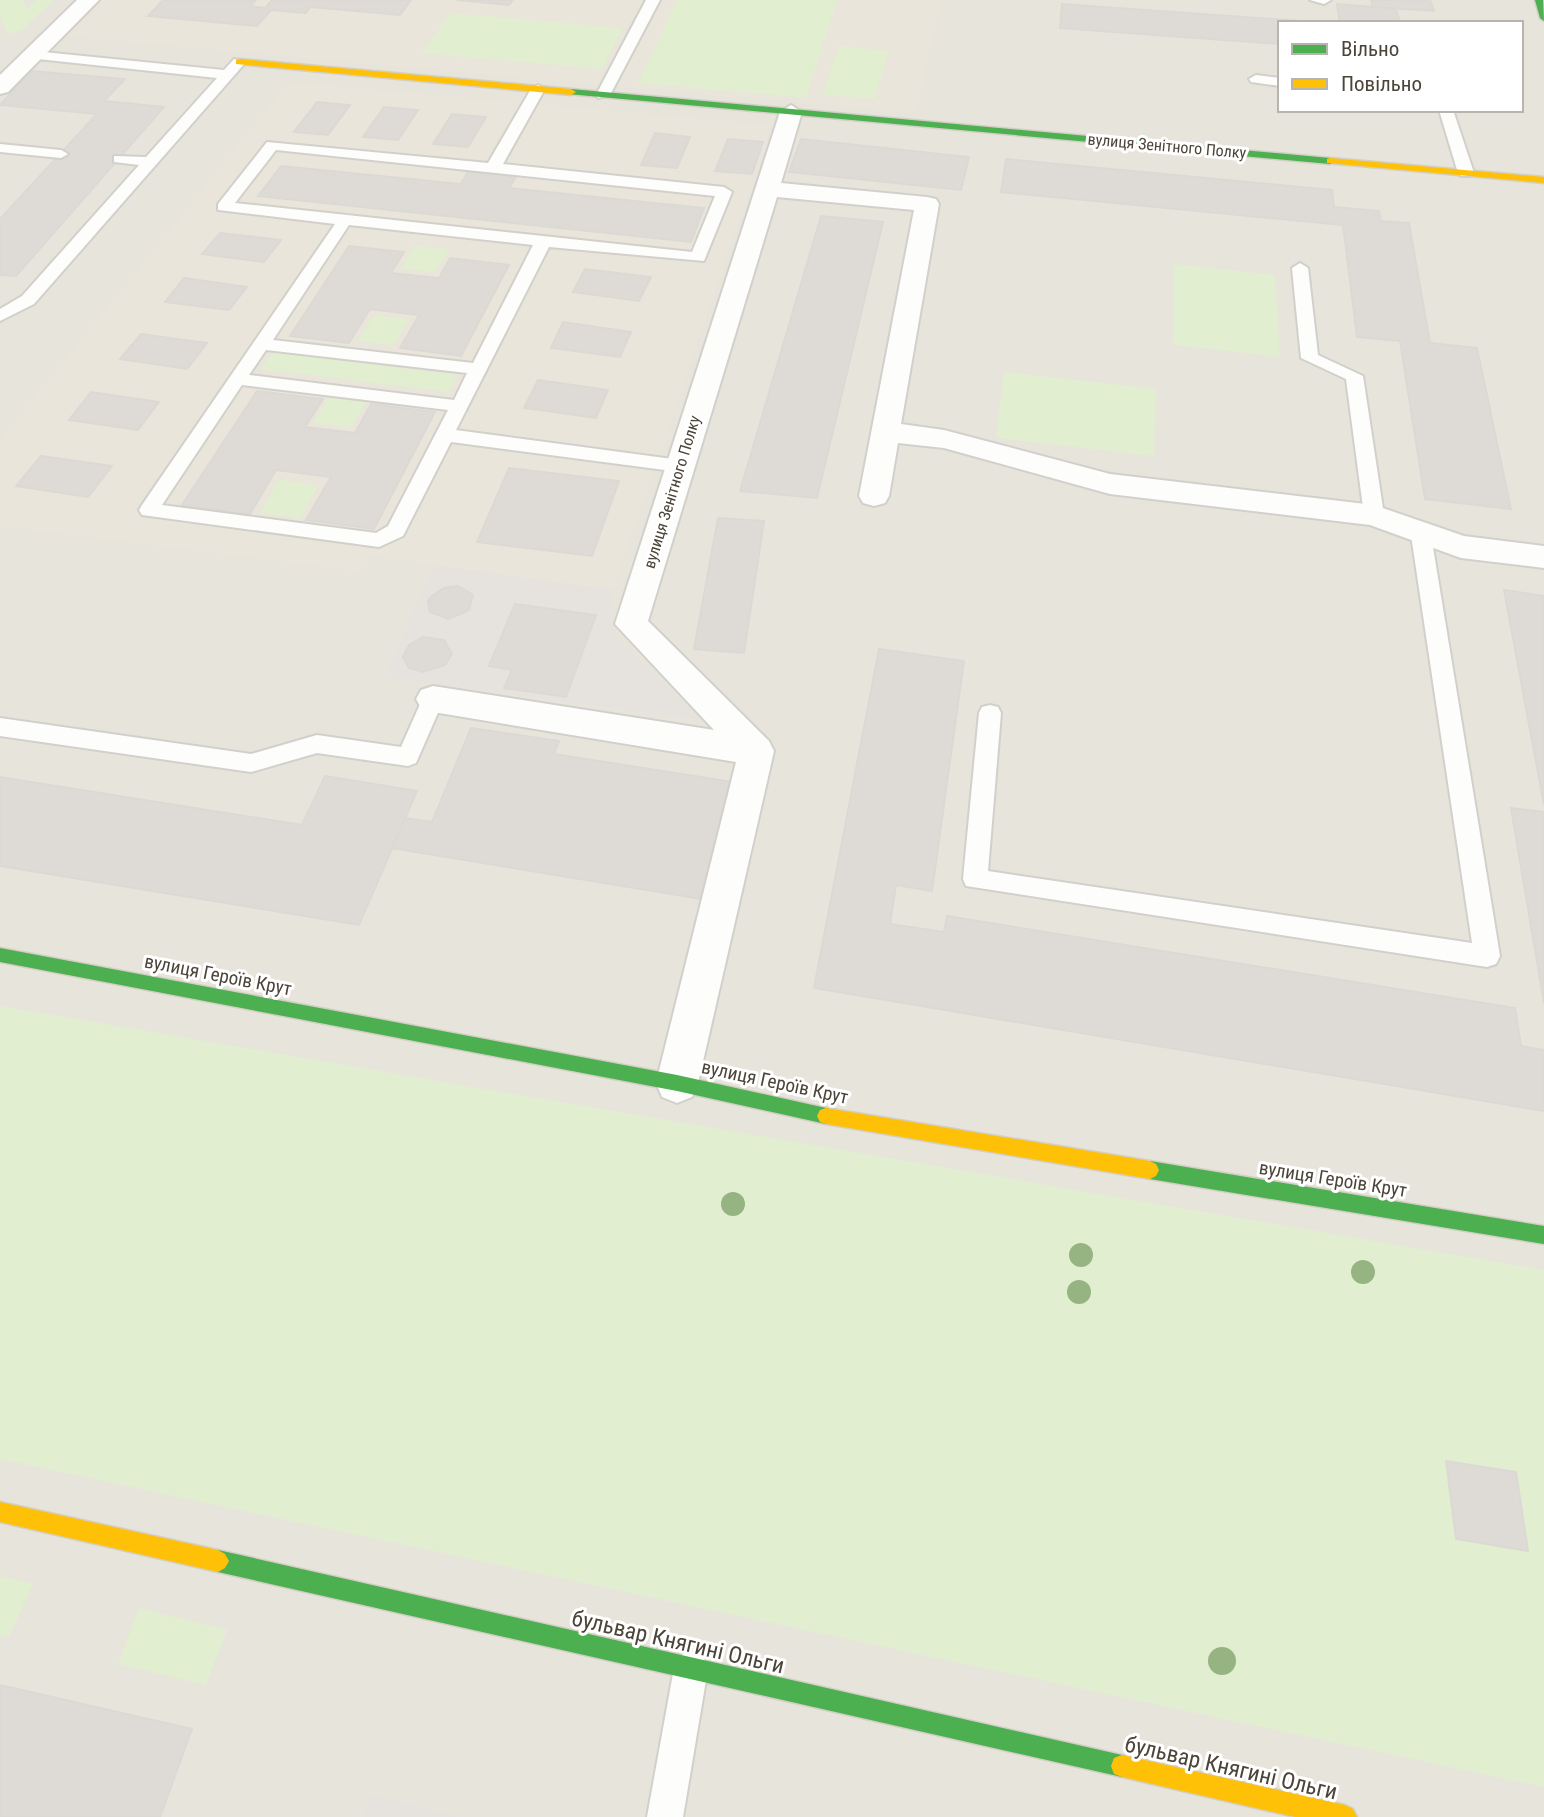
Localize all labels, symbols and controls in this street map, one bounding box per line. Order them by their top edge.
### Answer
legend [1278,21,1523,112]
text: Вільно [1341,37,1399,61]
text: Повільно [1341,72,1422,96]
street label: вулиця Зенітного Полку [1087,130,1247,162]
street label: вулиця Зенітного Полку [640,413,704,571]
street label: вулиця Героїв Крут [142,949,294,1001]
street label: вулиця Героїв Крут [700,1055,850,1109]
street label: вулиця Героїв Крут [1257,1156,1409,1202]
street label: бульвар Княгині Ольги [569,1604,787,1680]
street label: бульвар Княгині Ольги [1122,1730,1340,1806]

